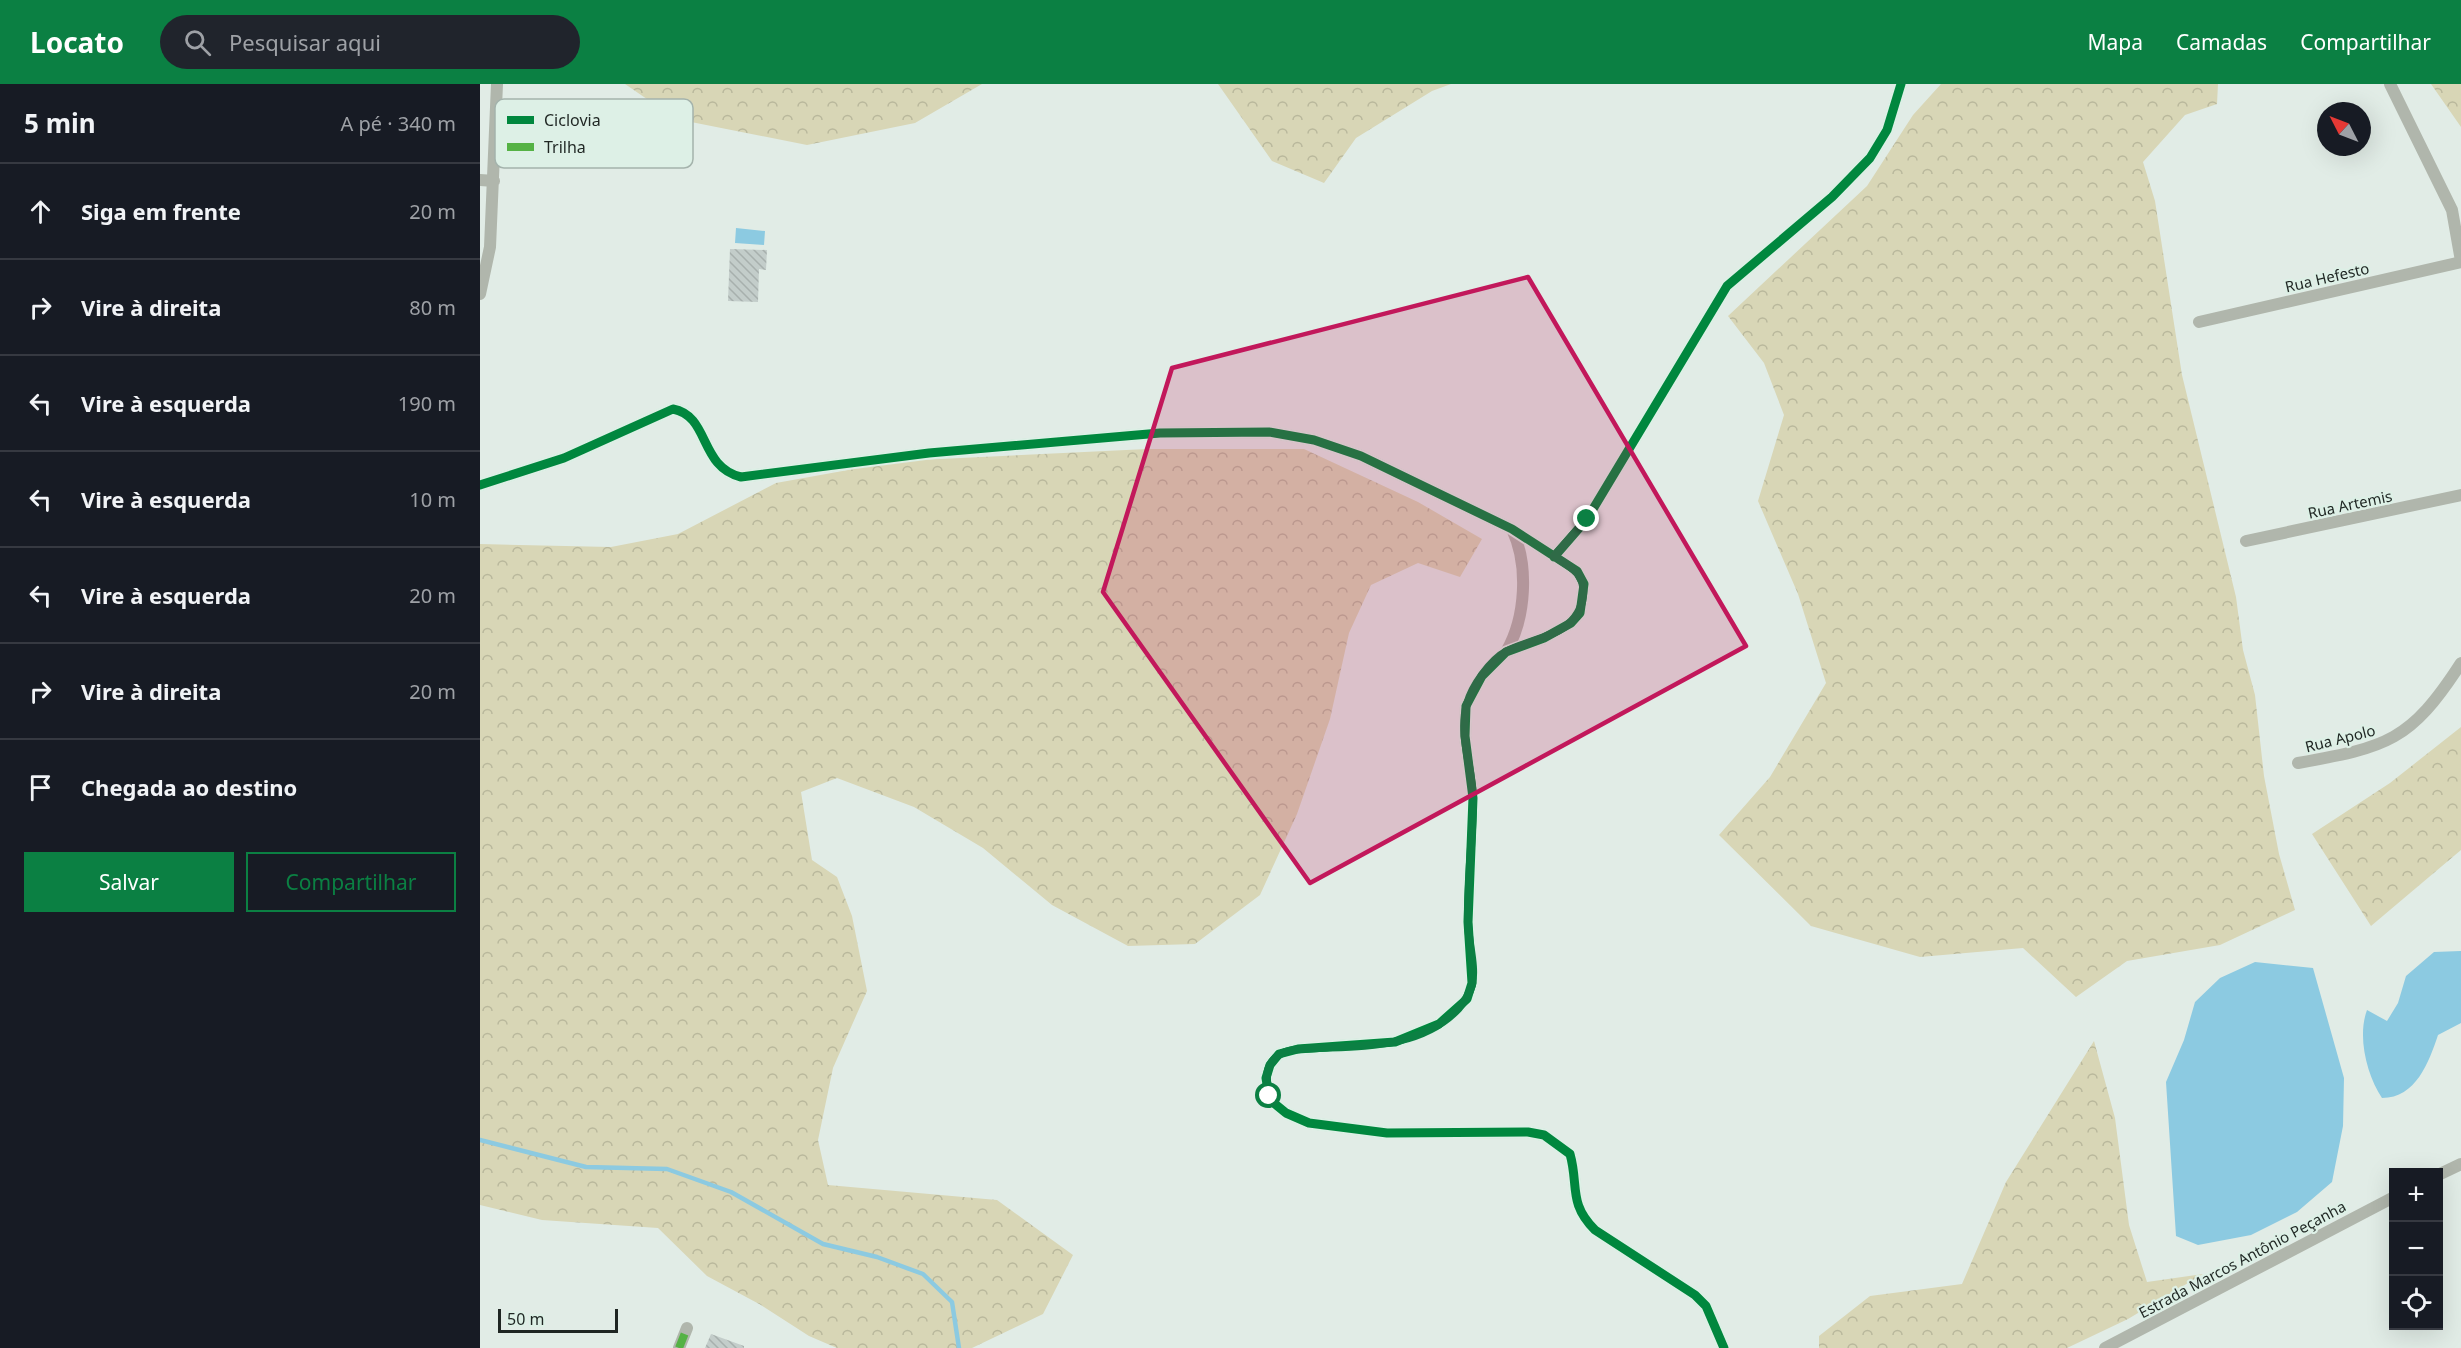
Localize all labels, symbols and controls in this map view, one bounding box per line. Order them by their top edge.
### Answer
search box [160,15,580,69]
text: Locato [30,23,124,61]
icon: search [181,26,214,59]
text: Pesquisar aqui [229,27,381,57]
text: Mapa [2087,28,2143,56]
text: Camadas [2176,28,2267,56]
text: Compartilhar [2300,28,2431,56]
legend [495,99,693,168]
north arrow [2317,102,2371,156]
text: 5 min [24,105,96,141]
text: Ciclovia [544,109,601,131]
text: A pé · 340 m [340,110,456,137]
text: Trilha [544,136,586,158]
icon: ahead [24,195,57,228]
text: Siga em frente [81,196,241,226]
text: 20 m [409,198,456,225]
street label: Rua Hefesto [2283,258,2371,296]
icon: right [24,291,57,324]
text: Vire à direita [81,292,221,322]
text: 80 m [409,294,456,321]
icon: left [24,387,57,420]
text: Vire à esquerda [81,388,251,418]
text: 190 m [398,390,456,417]
icon: left [24,483,57,516]
text: Vire à esquerda [81,484,251,514]
street label: Rua Artemis [2306,485,2394,523]
text: 10 m [409,486,456,513]
route end [1573,505,1599,531]
icon: left [24,579,57,612]
text: Vire à esquerda [81,580,251,610]
text: 20 m [409,582,456,609]
icon: right [24,675,57,708]
text: Vire à direita [81,676,221,706]
text: 20 m [409,678,456,705]
street label: Rua Apolo [2303,720,2377,756]
icon: arrive [24,771,57,804]
text: Chegada ao destino [81,772,297,802]
button: Salvar [24,852,234,912]
button: Compartilhar [246,852,456,912]
route start [1255,1082,1281,1108]
map controls [2389,1168,2443,1330]
button: + [2389,1168,2443,1222]
street label: Estrada Marcos Antônio Peçanha [2135,1196,2349,1322]
button: − [2389,1222,2443,1276]
button: locate [2389,1276,2443,1330]
scale bar [498,1306,618,1334]
text: 50 m [507,1308,544,1330]

